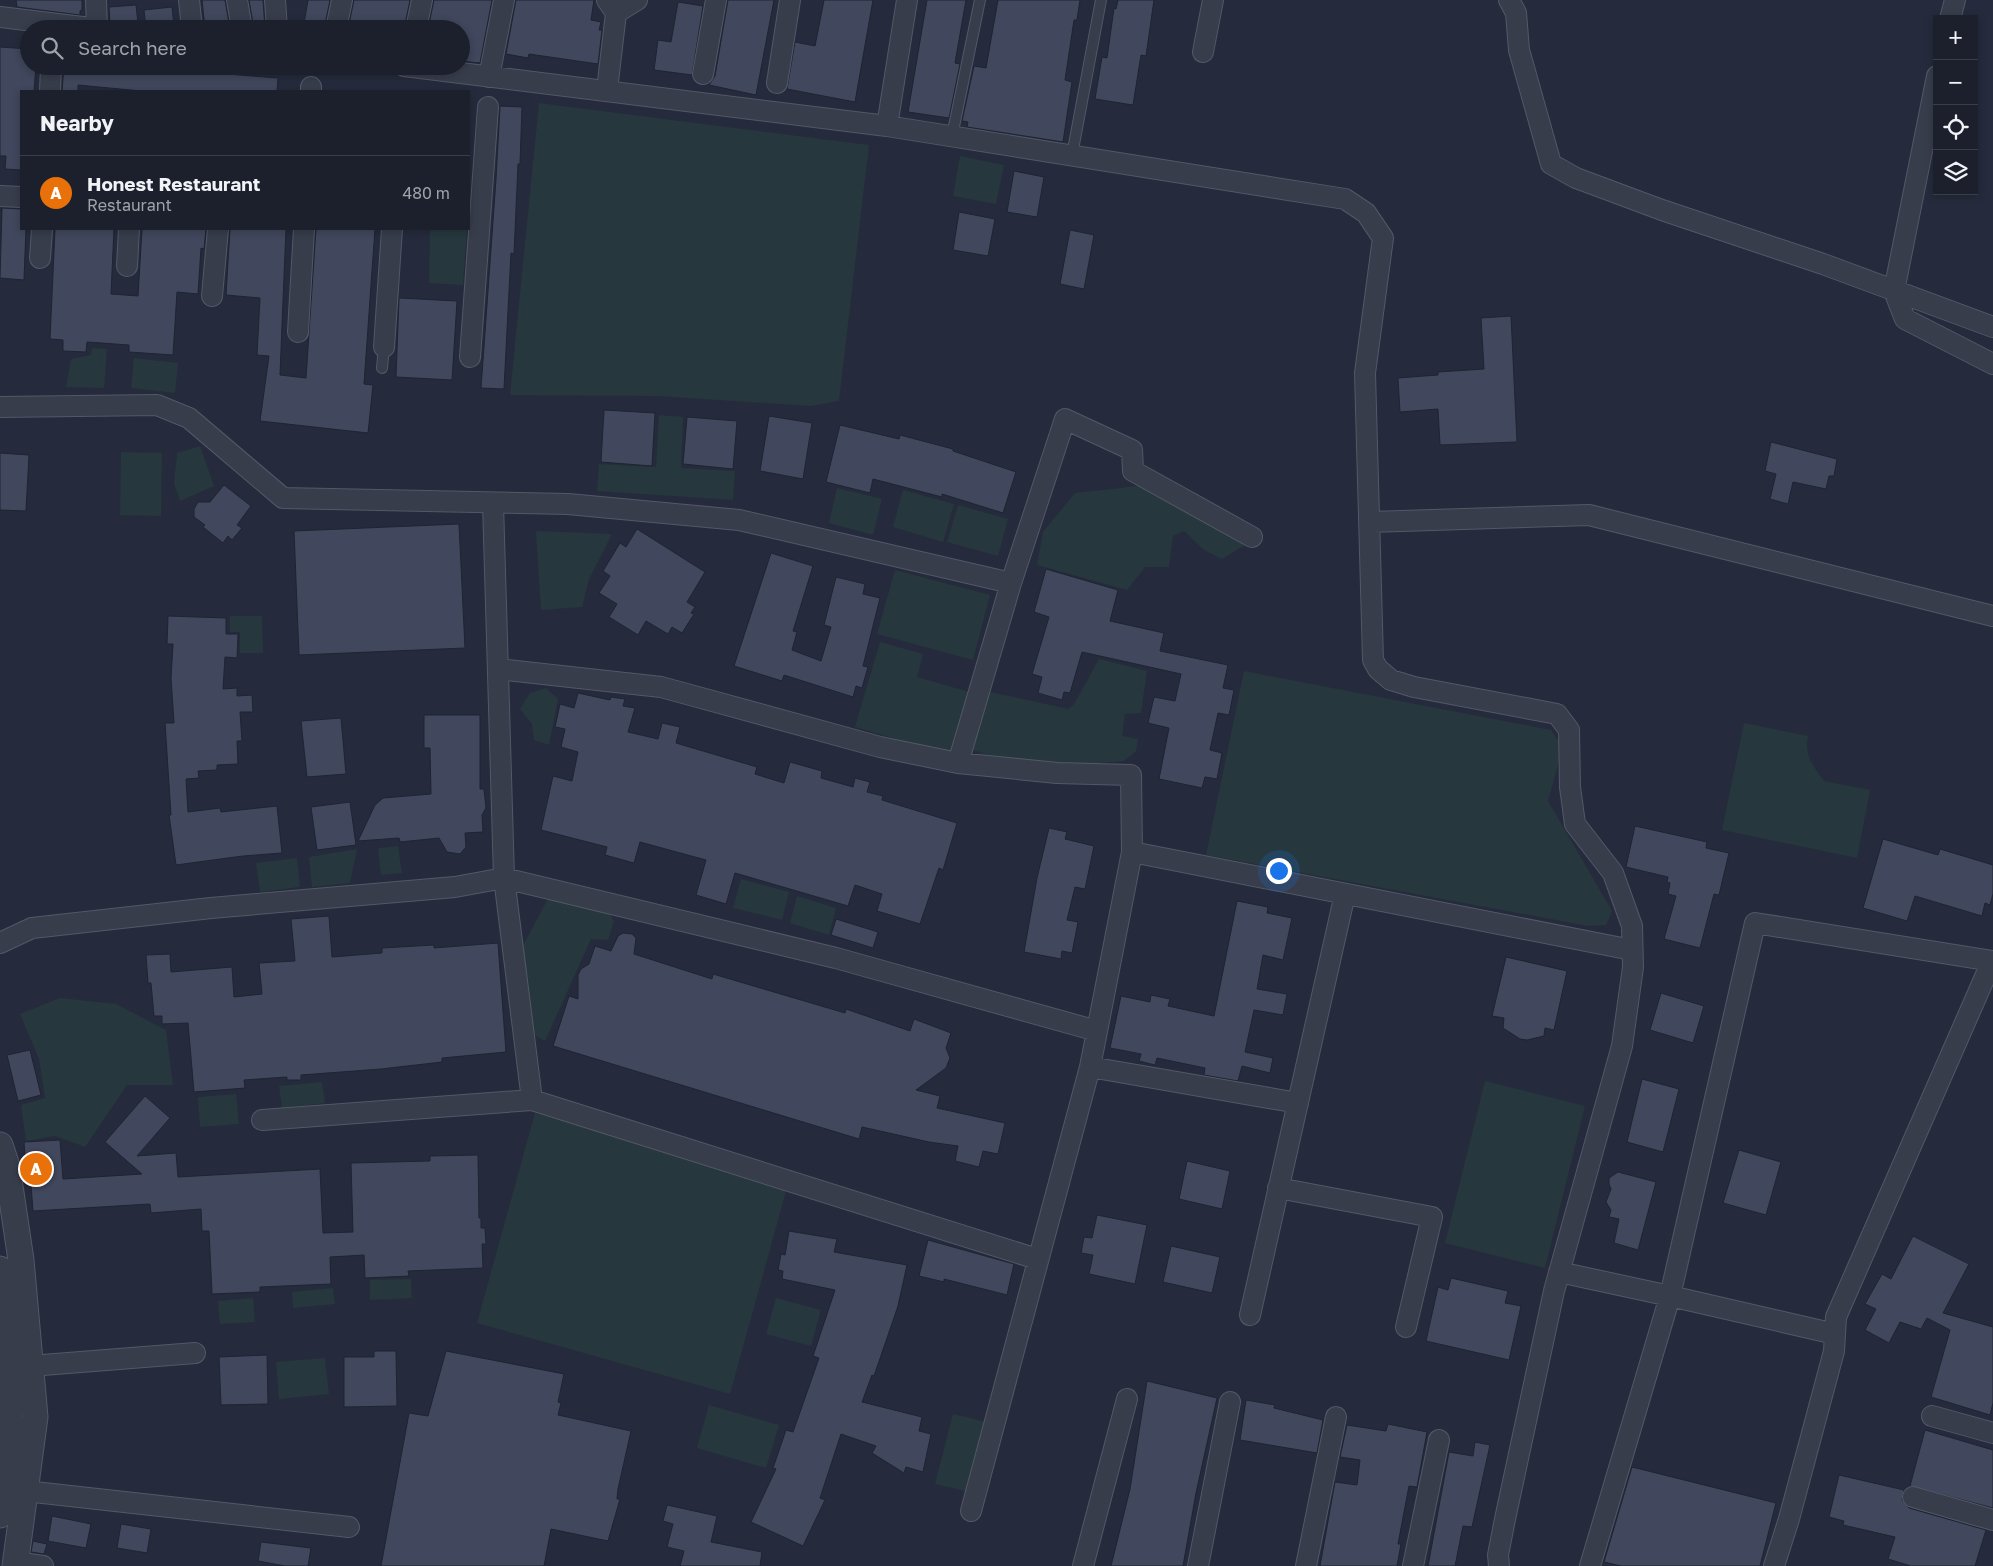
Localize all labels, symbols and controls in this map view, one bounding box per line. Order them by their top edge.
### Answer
map controls [1933,15,1978,195]
button: + [1933,15,1978,60]
search box [20,20,470,75]
icon: search [38,34,66,62]
text: Search here [78,36,187,59]
button: − [1933,60,1978,105]
button: locate [1933,105,1978,150]
text: Nearby [40,110,114,136]
button: layers [1933,150,1978,195]
text: Honest Restaurant [87,172,260,195]
text: A [50,183,62,203]
text: 480 m [402,183,450,203]
text: Restaurant [87,195,172,215]
your location [1266,858,1292,884]
pin: A [20,1150,52,1188]

